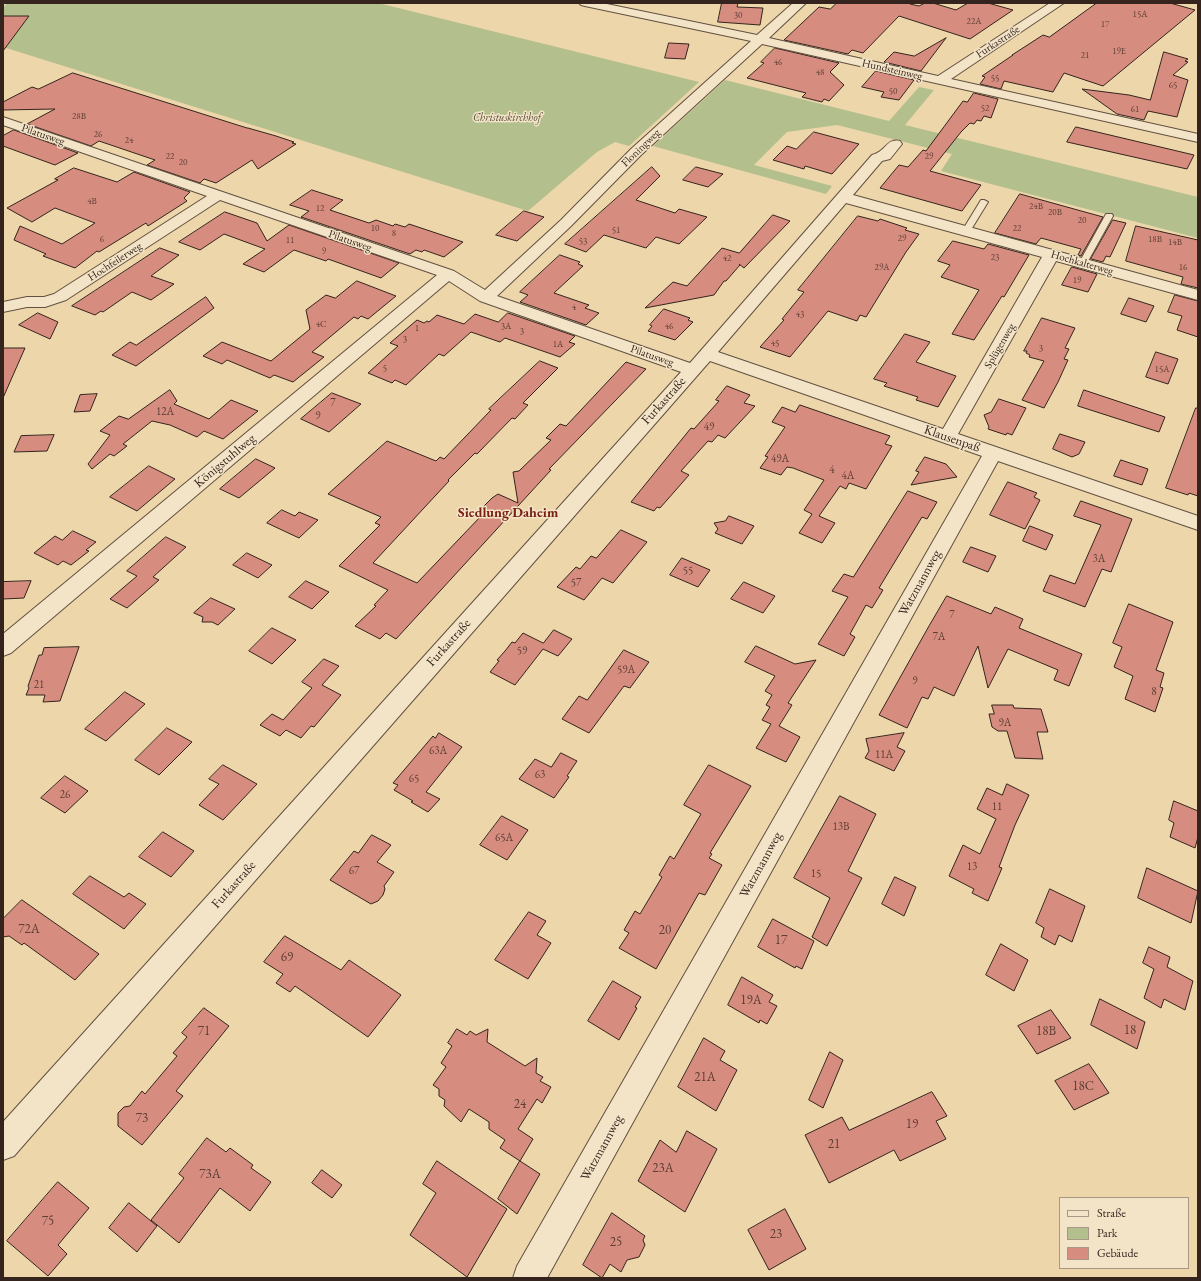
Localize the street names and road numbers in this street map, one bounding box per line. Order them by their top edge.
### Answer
street label: Furkastraße [974,23,1022,61]
street label: Hundsteinweg [860,57,924,83]
street label: Pilatusweg [20,121,66,149]
street label: Floningweg [619,126,663,170]
street label: Pilatusweg [327,227,373,255]
street label: Hochfeilerweg [86,240,144,284]
street label: Hochkalterweg [1049,248,1115,278]
street label: Splügenweg [982,321,1018,371]
street label: Pilatusweg [629,342,675,370]
street label: Furkastraße [639,374,689,428]
street label: Klausenpaß [922,422,982,456]
street label: Königstuhlweg [191,431,259,491]
street label: Watzmannweg [896,547,944,619]
street label: Furkastraße [424,616,474,670]
street label: Watzmannweg [737,829,785,901]
street label: Furkastraße [209,858,259,912]
street label: Watzmannweg [578,1112,626,1184]

